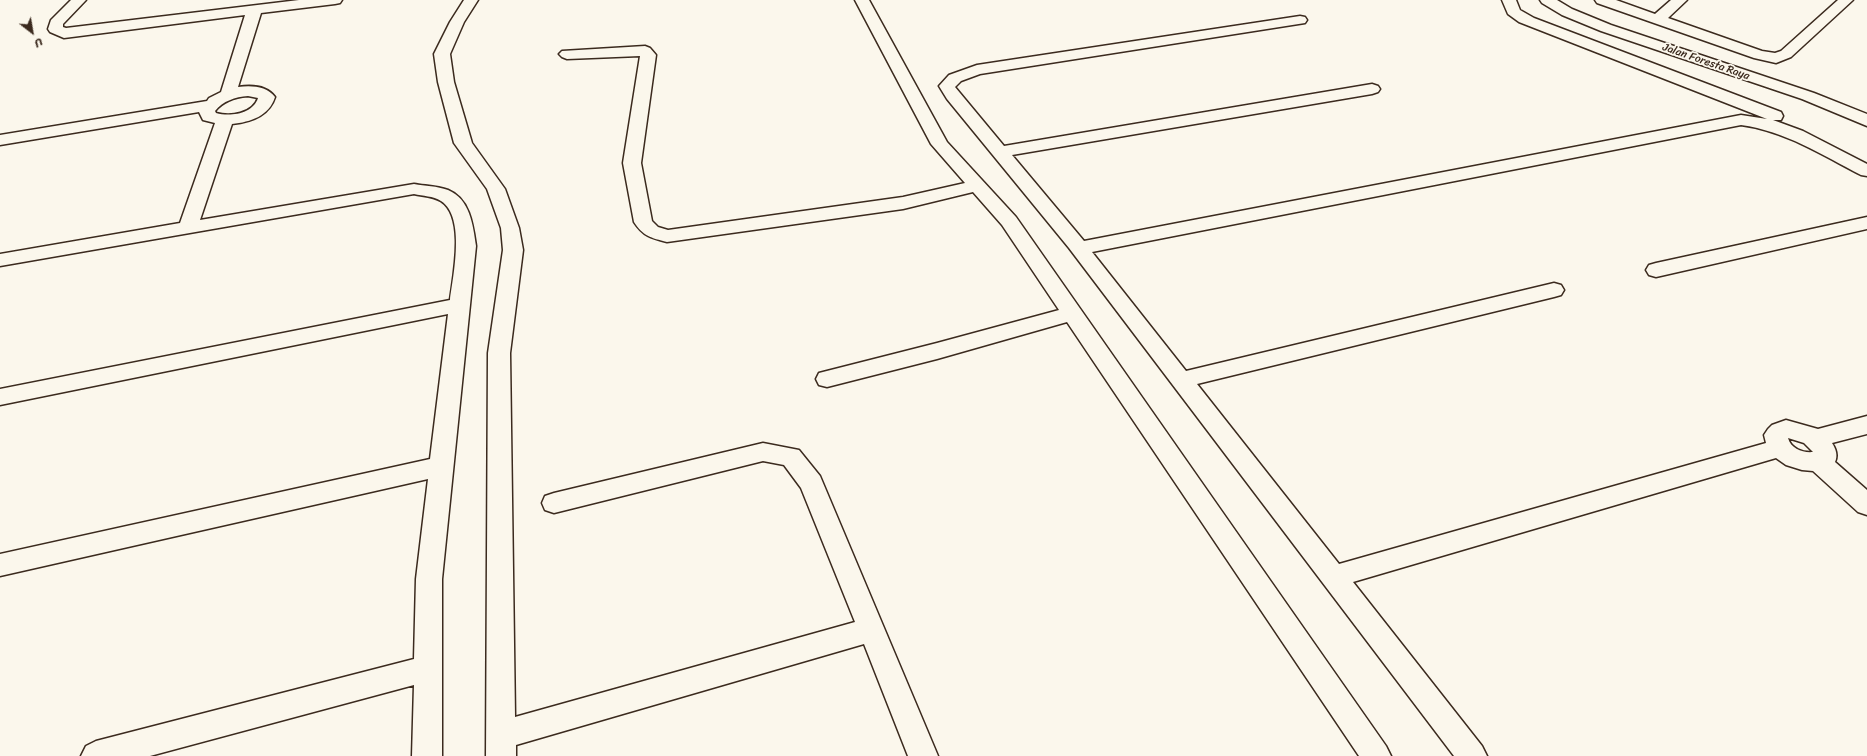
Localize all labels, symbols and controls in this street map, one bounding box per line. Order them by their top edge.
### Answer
north arrow [12,12,52,52]
text: U [30,33,46,53]
street label: Jalan Foresta Raya [1661,41,1751,83]

